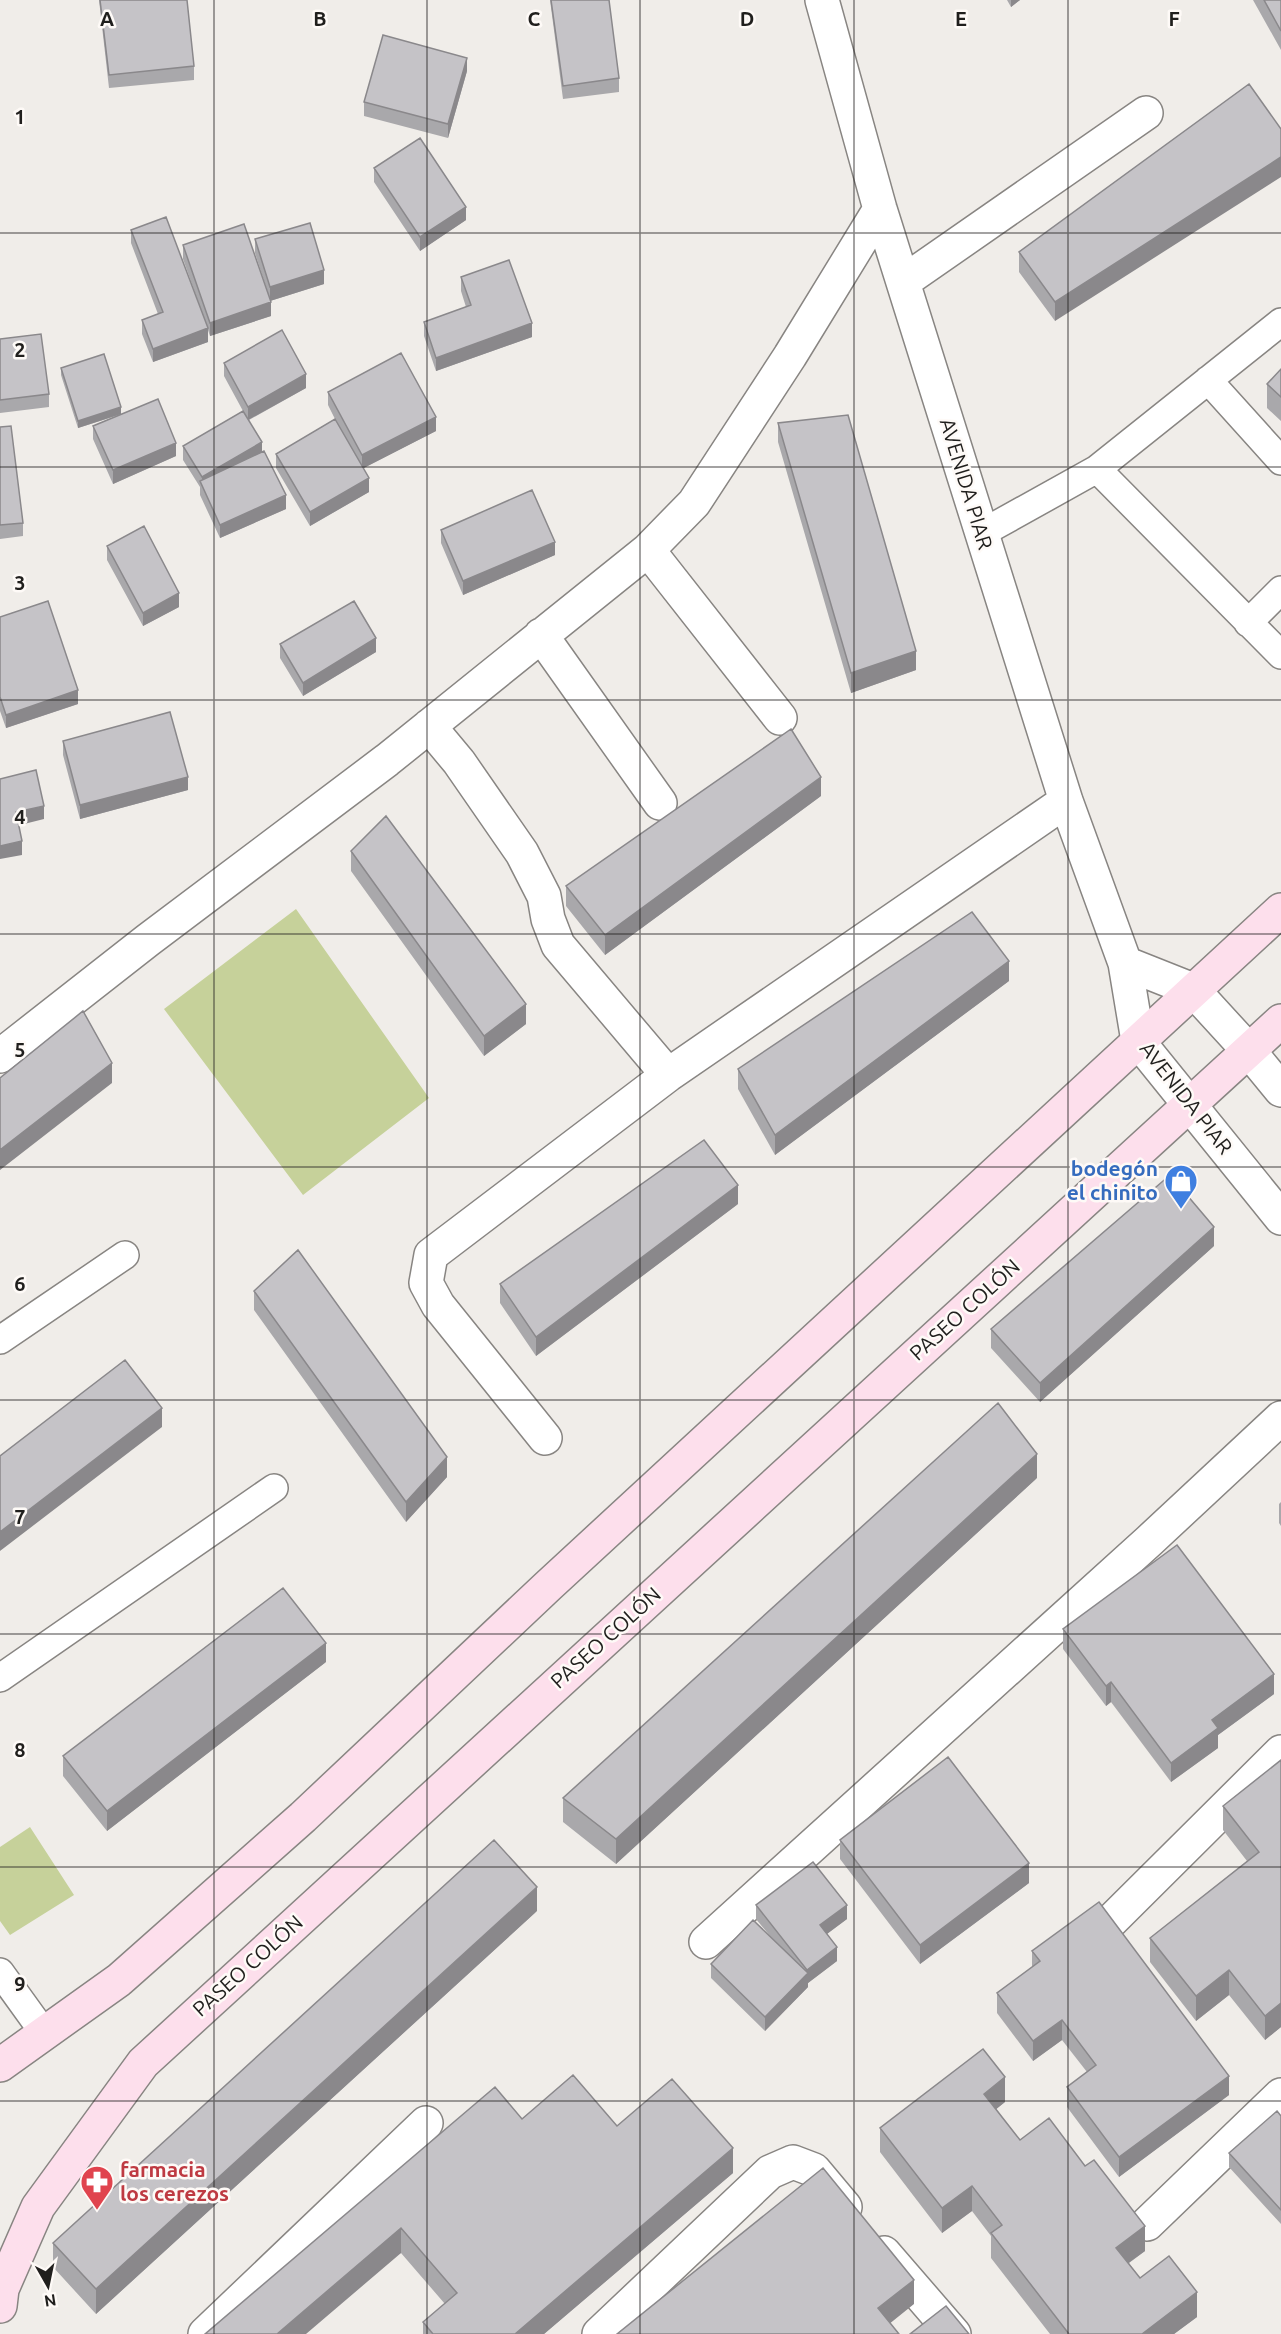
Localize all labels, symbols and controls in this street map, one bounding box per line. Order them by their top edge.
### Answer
text: A [100,7,114,30]
text: B [313,7,327,30]
text: C [528,7,541,30]
text: D [740,7,754,30]
text: E [955,7,967,30]
text: F [1168,7,1180,30]
text: 1 [14,105,26,128]
text: 2 [14,338,26,361]
street label: AVENIDA PIAR [936,415,998,552]
text: 3 [14,571,26,594]
text: 4 [14,805,26,828]
street label: AVENIDA PIAR [1136,1036,1238,1158]
text: 5 [14,1038,26,1061]
place label: bodegón el chinito [1067,1156,1158,1204]
shop icon: bodegón el chinito [1163,1163,1199,1210]
street label: PASEO COLÓN [904,1254,1024,1365]
text: 6 [14,1272,26,1295]
text: 7 [14,1505,26,1528]
street label: PASEO COLÓN [545,1582,665,1693]
text: 8 [14,1738,26,1761]
street label: PASEO COLÓN [187,1910,307,2021]
text: 9 [14,1972,26,1995]
place label: farmacia los cerezos [120,2157,229,2205]
pharmacy icon: farmacia los cerezos [79,2164,115,2211]
north arrow [18,2256,78,2316]
text: N [43,2291,58,2311]

